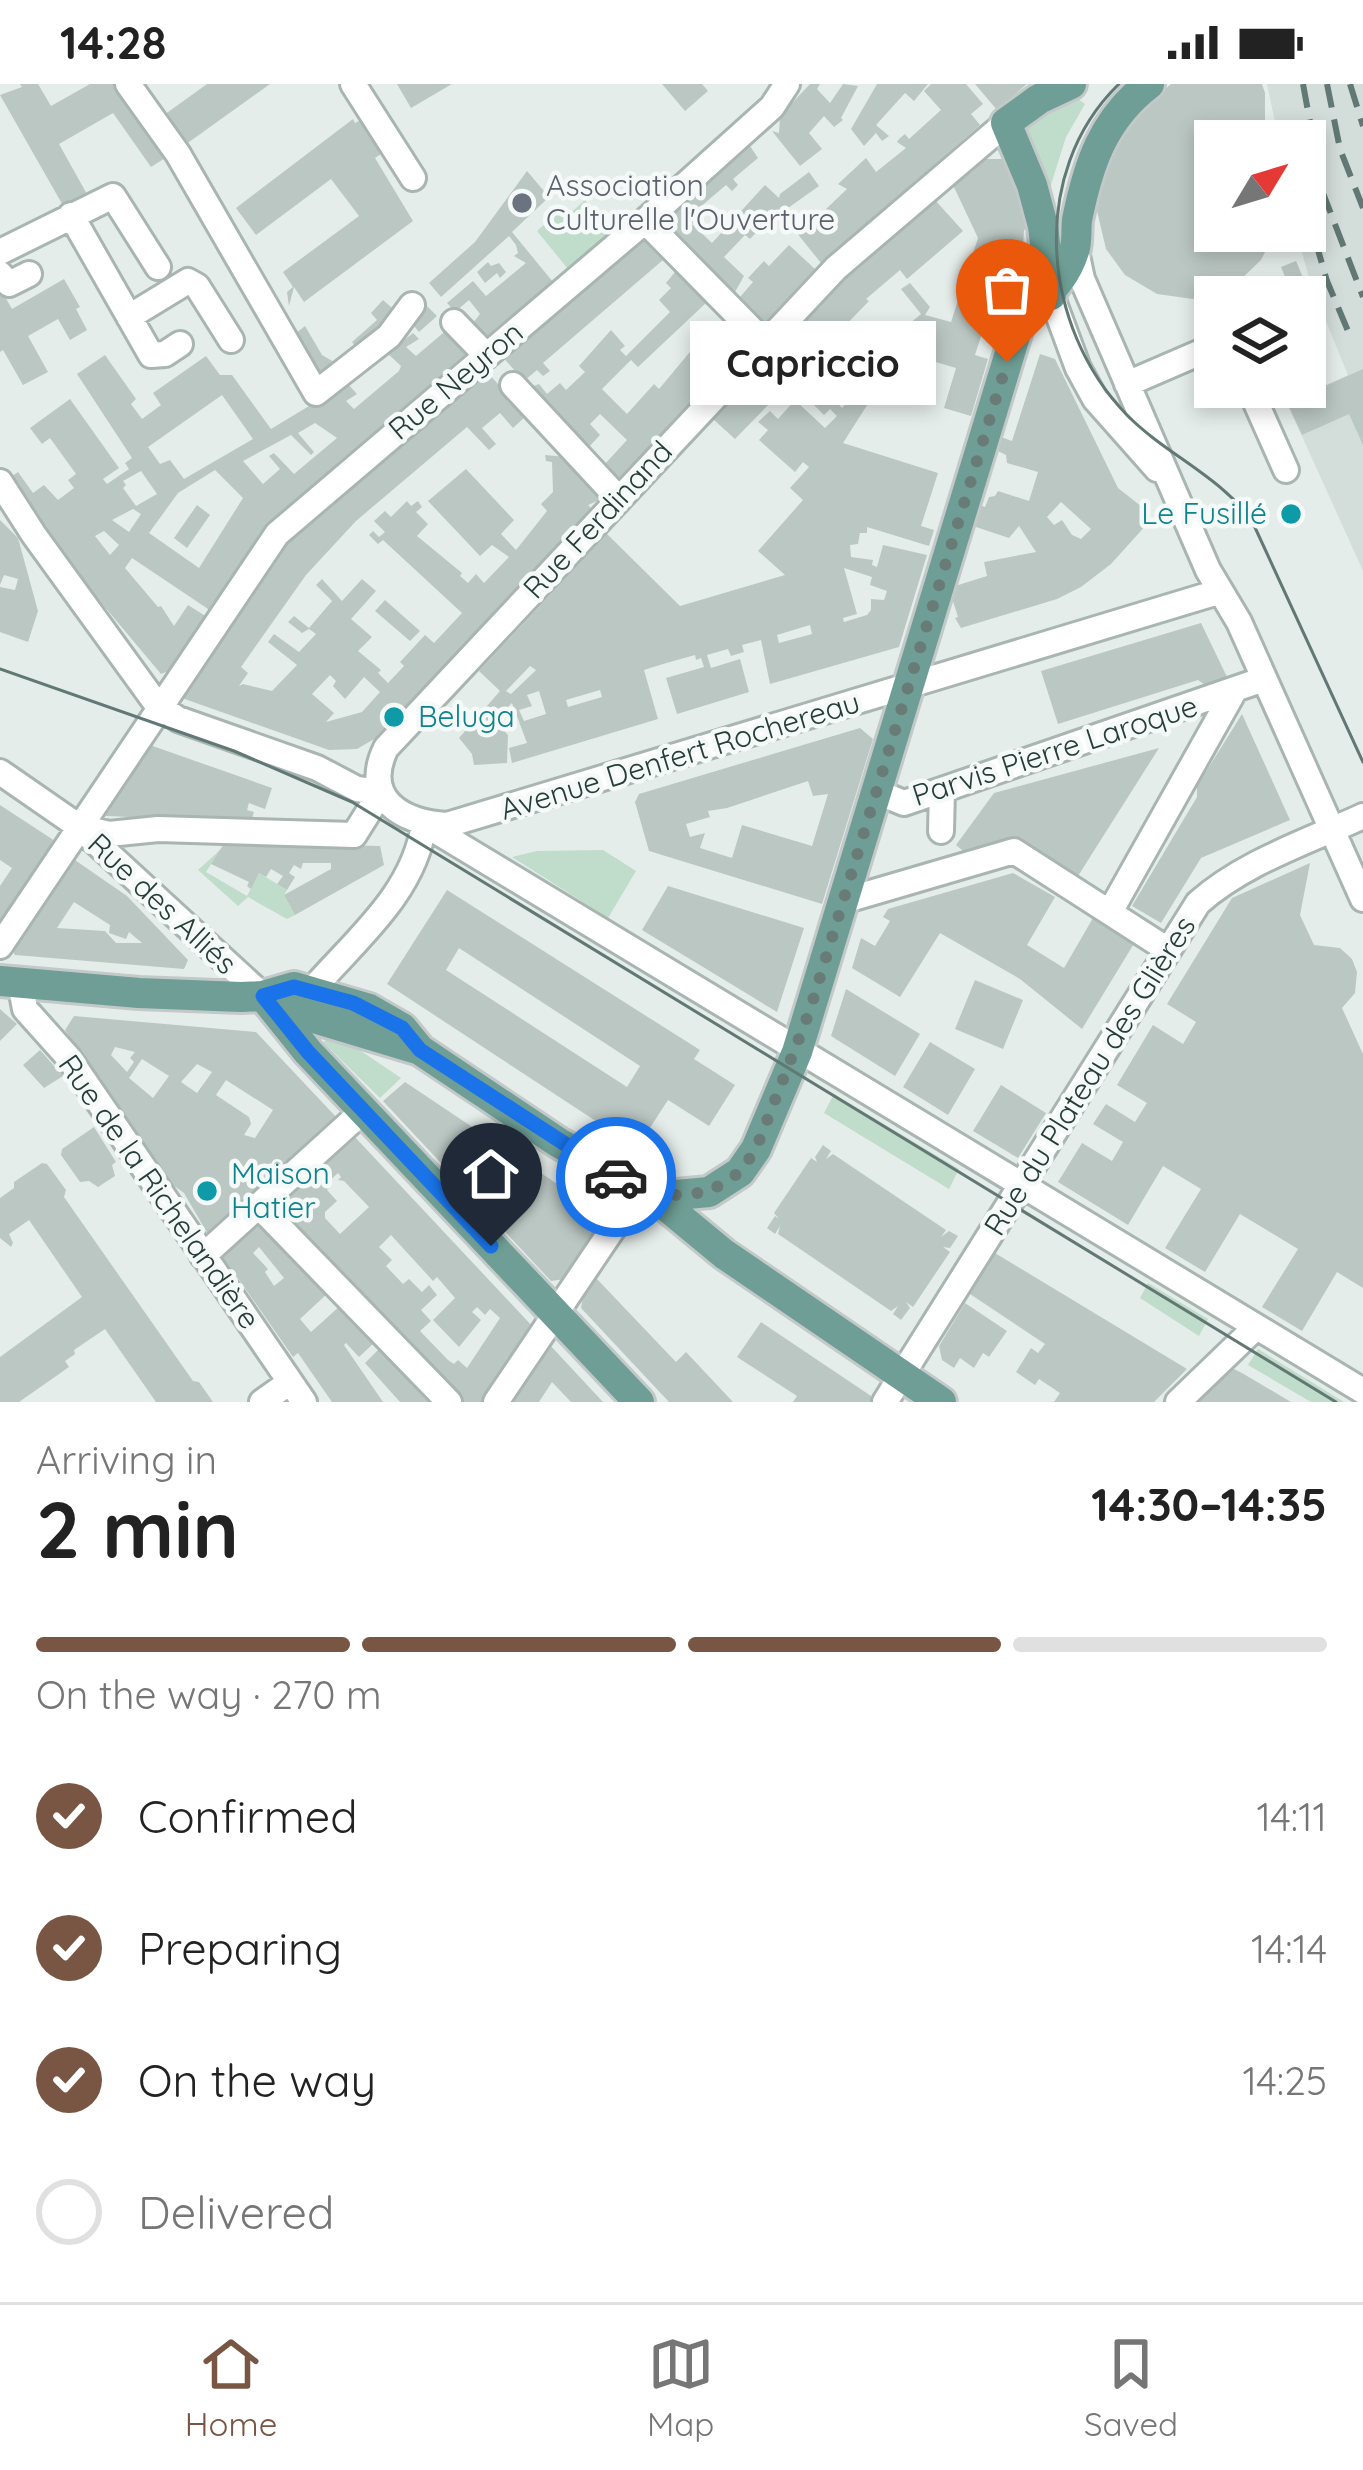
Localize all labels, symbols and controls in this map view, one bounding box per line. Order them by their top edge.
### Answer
text: 14:28 [60,14,167,70]
north arrow [1194,120,1326,252]
map controls [1194,120,1326,408]
place label: Association Culturelle l'Ouverture [546,166,835,238]
marker: Association Culturelle l'Ouverture [509,190,535,216]
pin [956,239,1058,362]
icon: bag [974,257,1040,323]
button: layers [1194,276,1326,408]
street label: Rue Neyron [380,313,530,448]
callout: Capriccio [689,320,935,404]
text: Capriccio [726,338,900,387]
street label: Rue Ferdinand [514,432,680,606]
place label: Le Fusillé [1141,494,1267,532]
marker: Le Fusillé [1278,501,1304,527]
street label: Avenue Denfert Rochereau [495,682,864,828]
street label: Parvis Pierre Laroque [907,686,1202,814]
place label: Beluga [418,697,515,735]
marker: Beluga [381,704,407,730]
street label: Rue des Alliés [80,825,245,982]
street label: Rue du Plateau des Glières [975,909,1203,1242]
street label: Rue de la Richelandière [51,1047,269,1336]
courier [556,1117,676,1237]
pin [440,1123,542,1246]
icon: home [458,1141,524,1207]
icon: car [583,1144,649,1210]
place label: Maison Hatier [231,1154,330,1226]
marker: Maison Hatier [194,1178,220,1204]
text: Arriving in [36,1435,217,1484]
text: 14:30–14:35 [1091,1476,1327,1532]
text: 2 min [36,1480,239,1578]
text: On the way · 270 m [36,1670,382,1719]
icon: check [36,1783,102,1849]
text: Confirmed [138,1788,357,1844]
text: 14:11 [1256,1792,1327,1841]
icon: check [36,1915,102,1981]
text: Preparing [138,1920,342,1976]
text: 14:14 [1251,1924,1327,1973]
icon: check [36,2047,102,2113]
text: On the way [138,2052,376,2108]
text: 14:25 [1242,2056,1327,2105]
text: Delivered [138,2184,334,2240]
tab: Home [185,2331,277,2444]
tab: Map [647,2331,714,2444]
tab: Saved [1084,2331,1178,2444]

